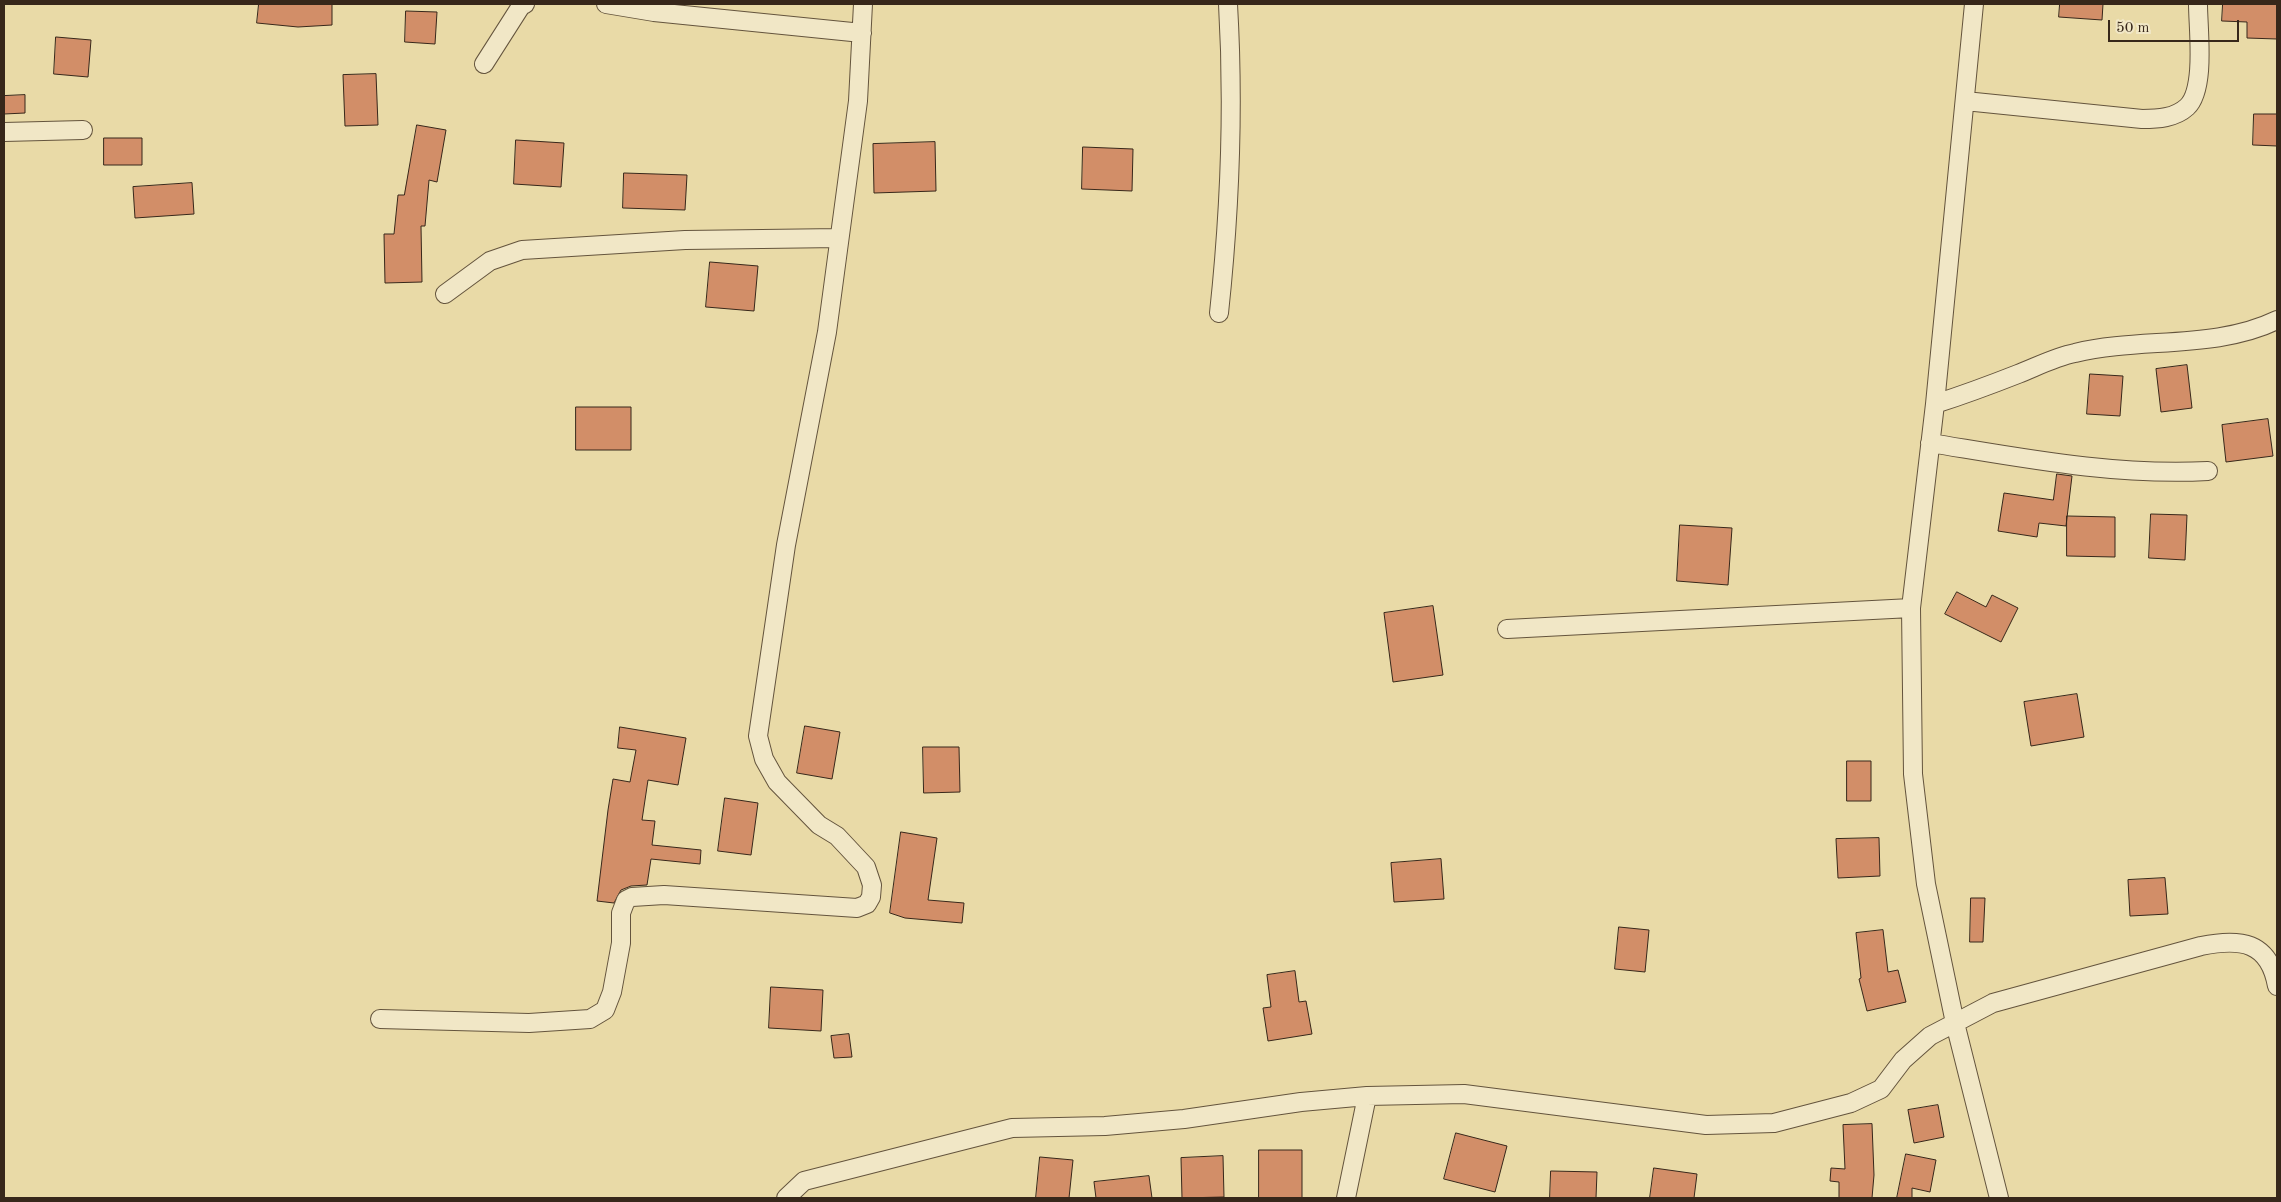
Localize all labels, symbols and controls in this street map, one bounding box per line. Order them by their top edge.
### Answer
scale bar [2111,10,2242,42]
text: 50 m [2116,21,2150,36]

